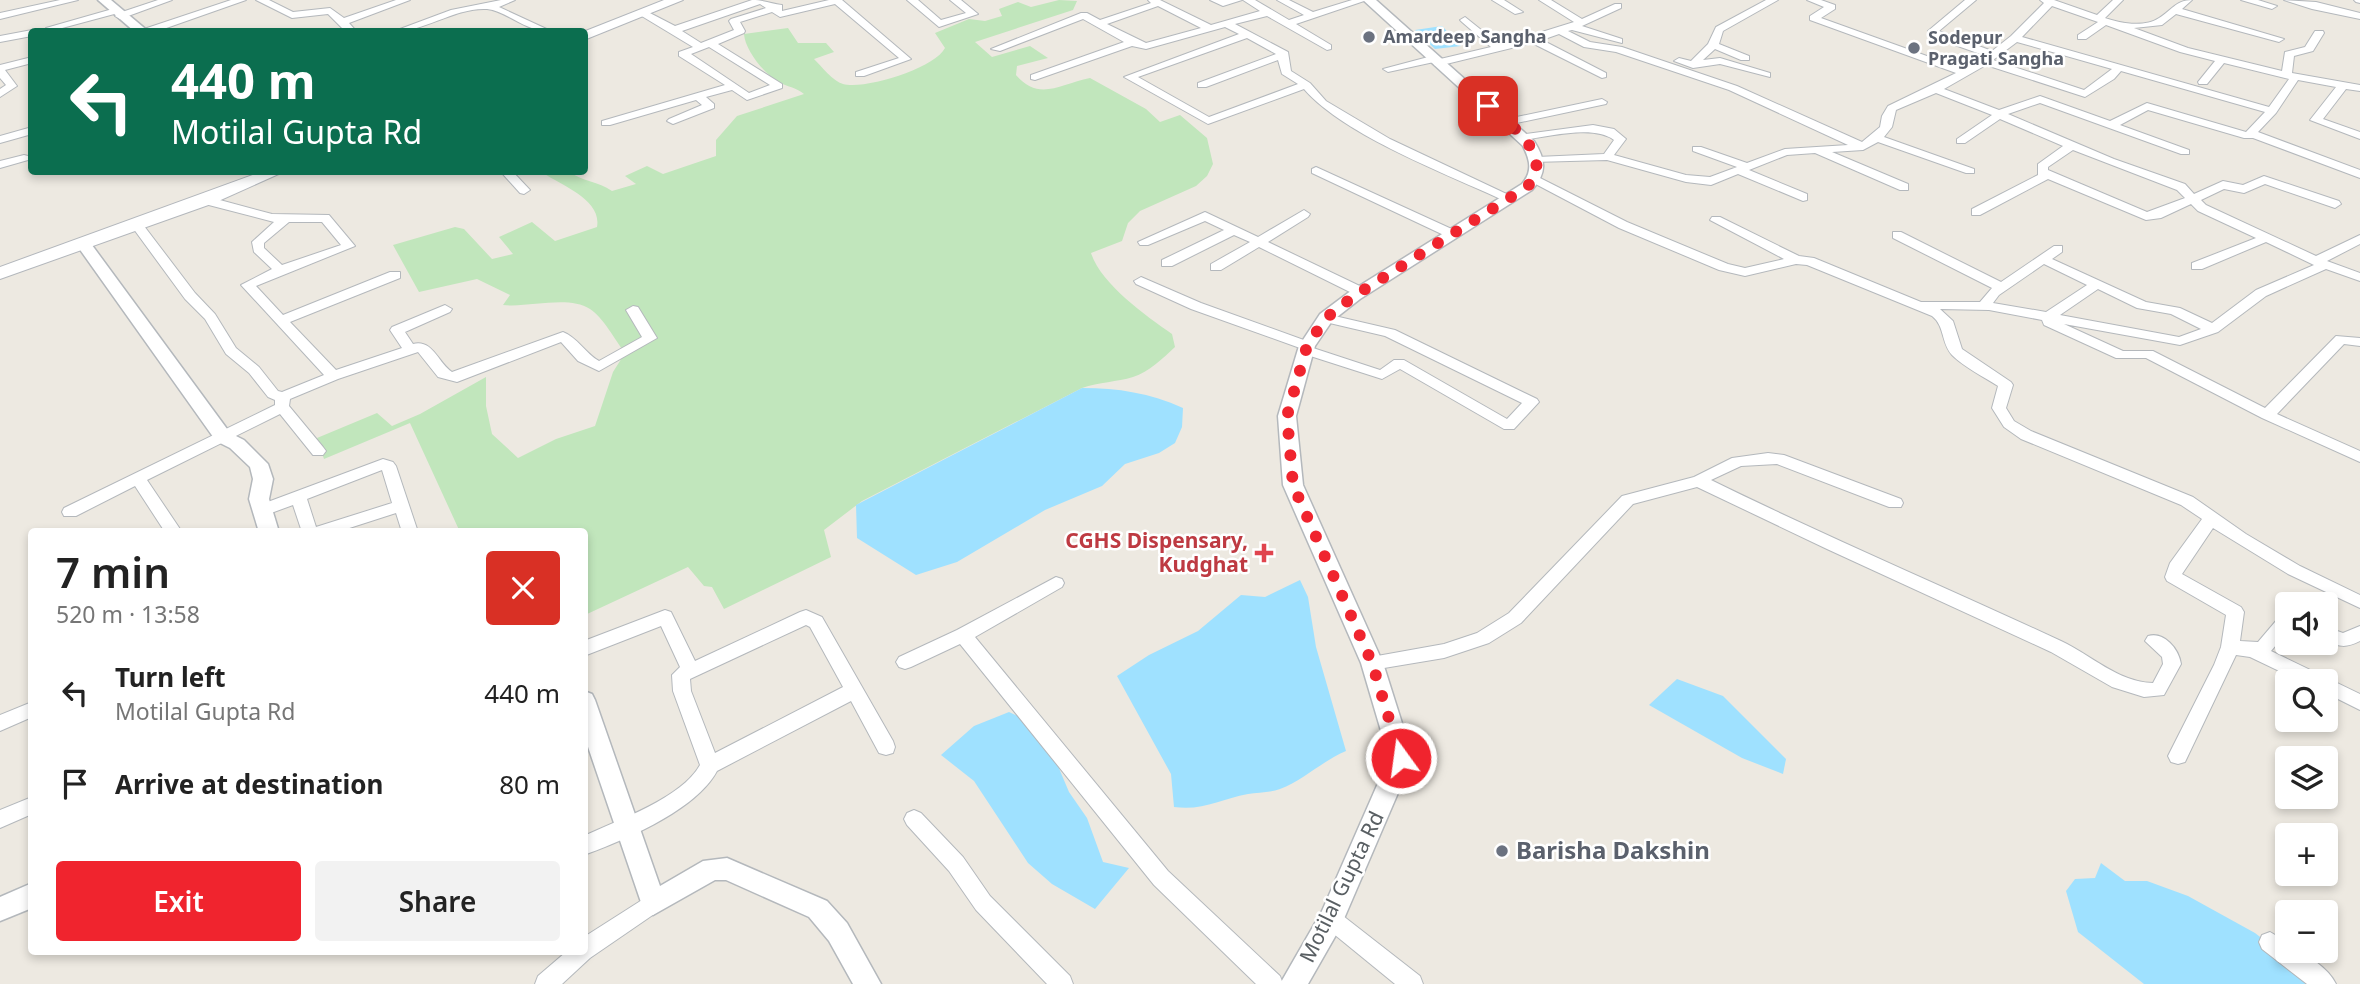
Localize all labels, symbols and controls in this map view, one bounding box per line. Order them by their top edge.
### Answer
place label: Amardeep Sangha [1383,24,1547,48]
place label: Sodepur Pragati Sangha [1928,25,2064,70]
marker: Amardeep Sangha [1361,29,1377,45]
marker: Sodepur Pragati Sangha [1906,40,1922,56]
text: 440 m [171,47,316,113]
icon: left [56,56,147,147]
pin [1458,76,1518,136]
icon: arrive [1469,87,1507,125]
text: Motilal Gupta Rd [171,110,422,153]
place label: CGHS Dispensary, Kudghat [1065,526,1248,578]
text: 7 min [56,543,170,600]
marker: CGHS Dispensary, Kudghat [1254,543,1274,563]
button: close [486,551,560,625]
map controls [2275,592,2338,963]
button: sound [2275,592,2338,655]
text: 520 m · 13:58 [56,598,200,630]
text: Turn left [115,659,226,695]
button: search [2275,669,2338,732]
icon: left [56,674,94,712]
text: 440 m [484,675,560,711]
text: Motilal Gupta Rd [115,695,296,727]
position arrow [1364,721,1438,795]
button: layers [2275,746,2338,809]
icon: arrive [56,765,94,803]
text: Arrive at destination [115,766,384,802]
text: 80 m [499,766,560,802]
street label: Motilal Gupta Rd [1292,806,1390,967]
button: + [2275,823,2338,886]
place label: Barisha Dakshin [1516,833,1710,866]
marker: Barisha Dakshin [1494,843,1510,859]
button: Exit [56,861,301,941]
button: Share [315,861,560,941]
button: − [2275,900,2338,963]

